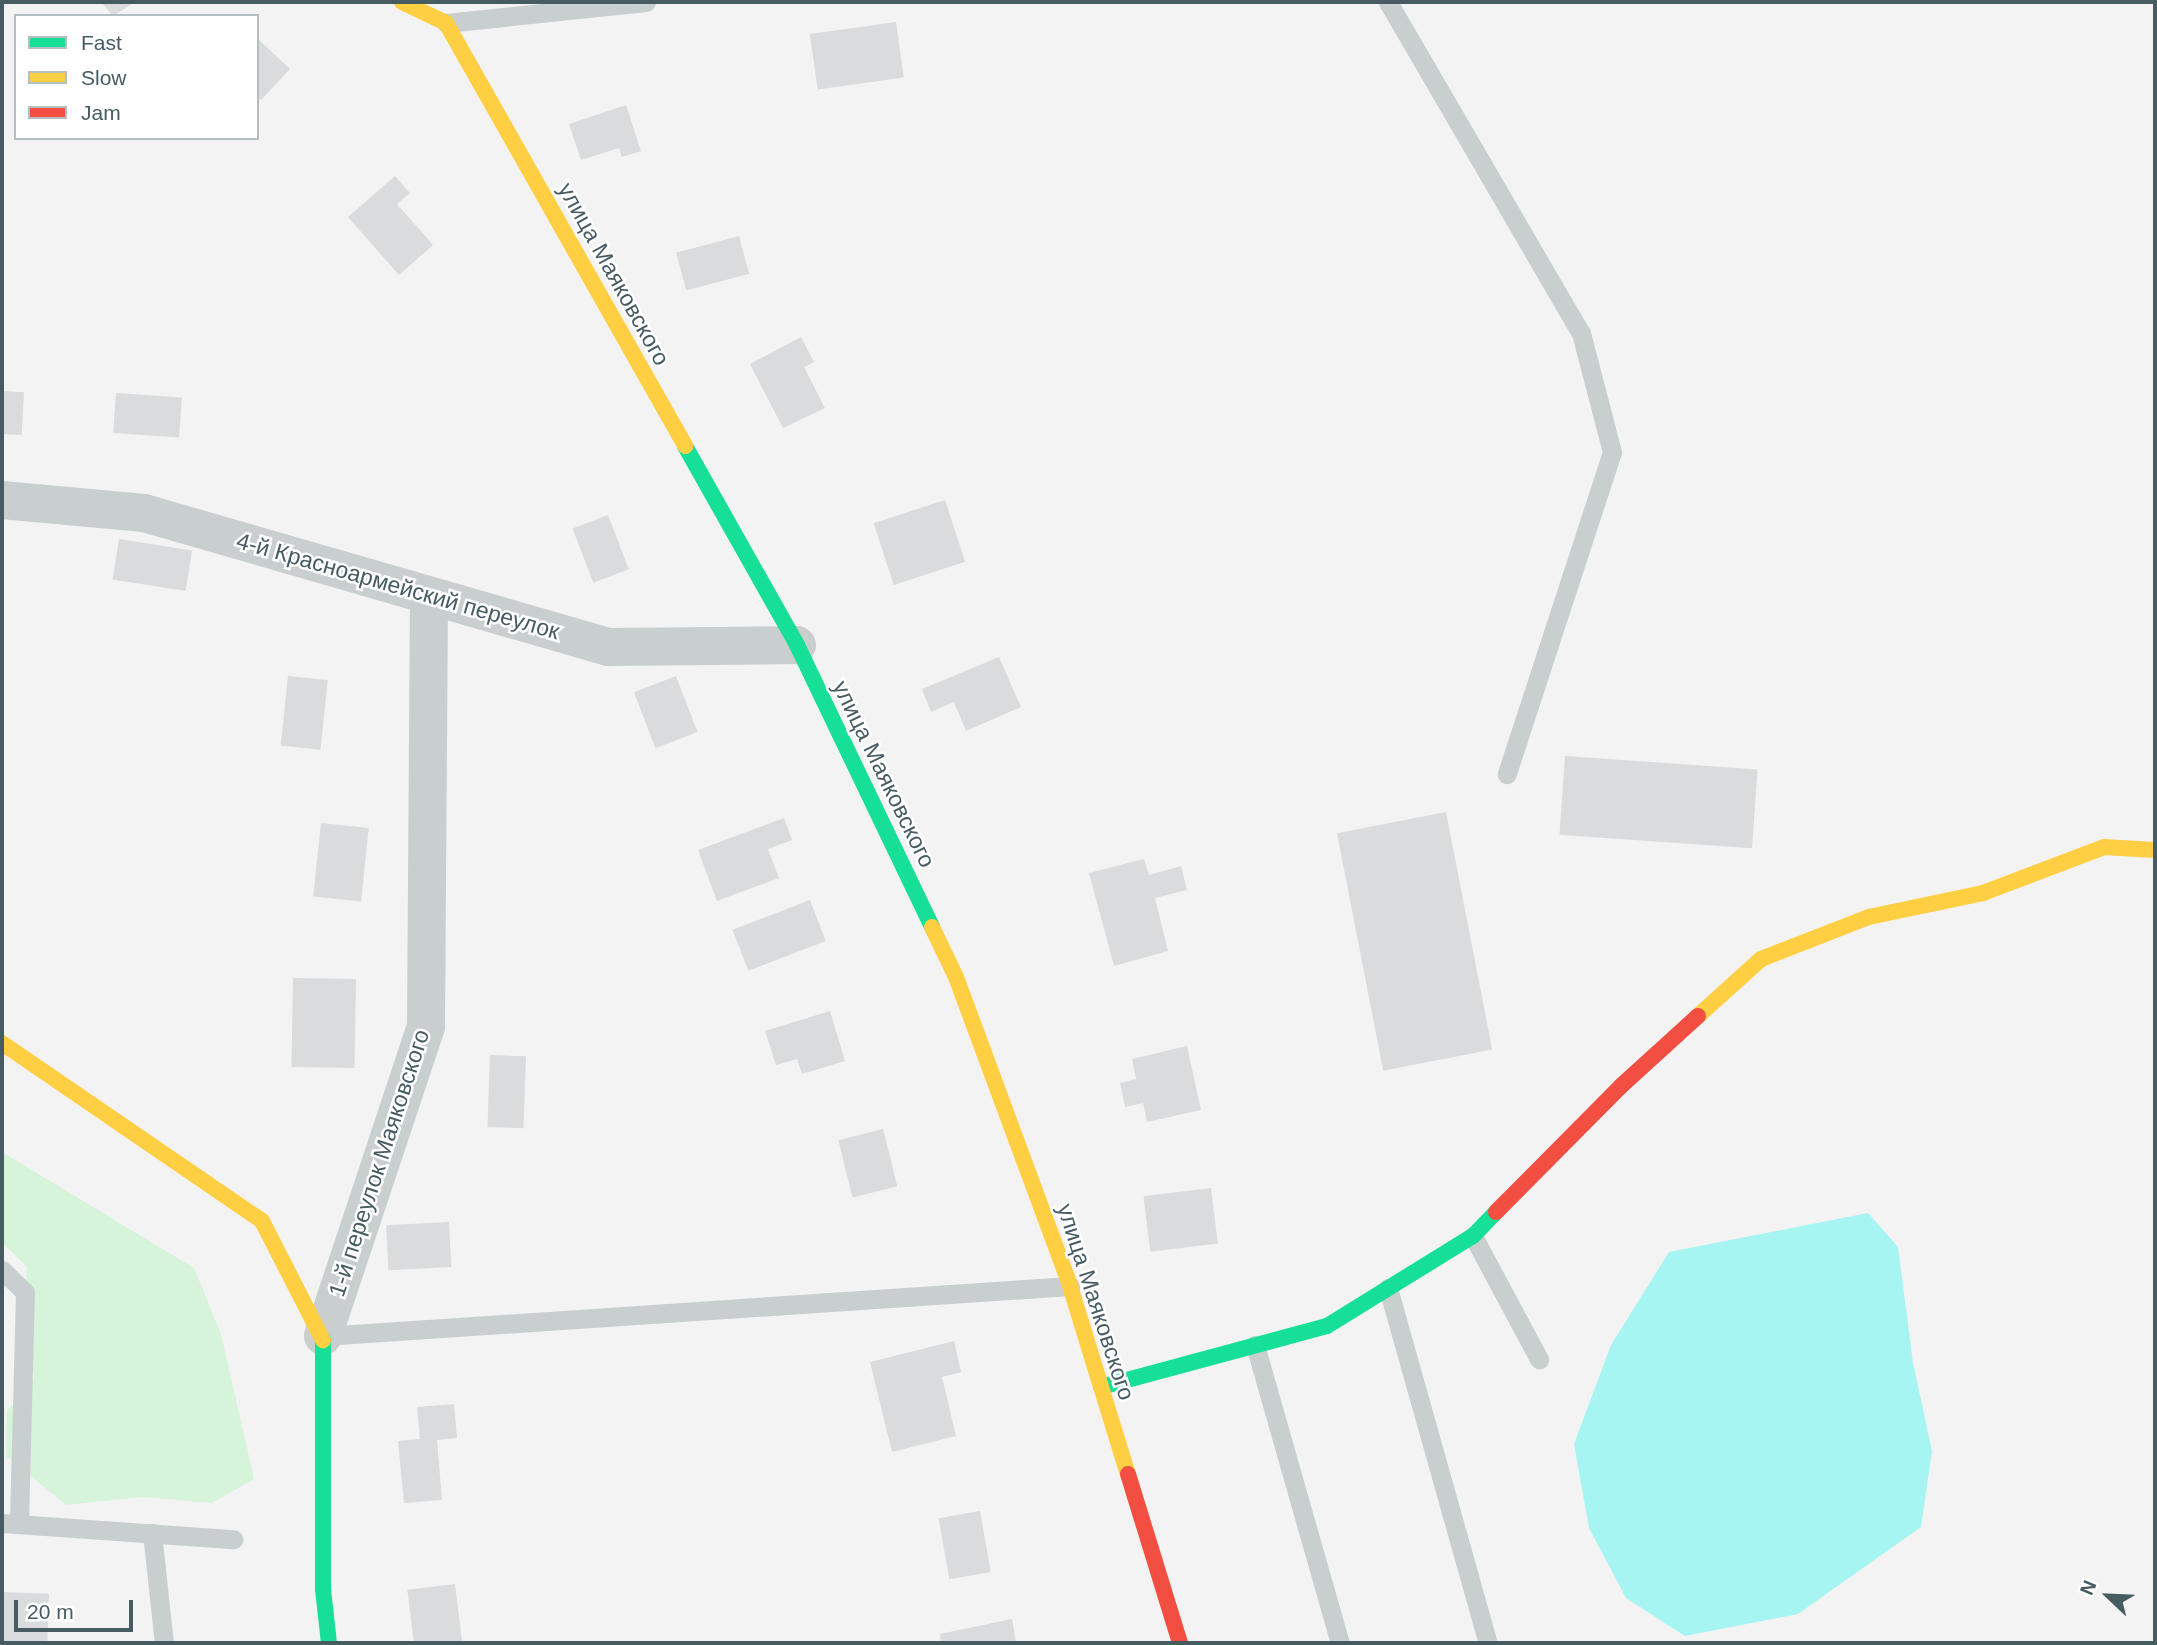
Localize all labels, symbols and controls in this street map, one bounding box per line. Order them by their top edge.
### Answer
legend [14,14,259,140]
text: Fast [81,31,122,54]
text: Slow [81,66,127,89]
text: Jam [81,101,121,124]
street label: улица Маяковского [552,178,676,370]
street label: 4-й Красноармейский переулок [233,527,563,645]
street label: улица Маяковского [827,676,941,872]
street label: 1-й переулок Маяковского [323,1026,435,1300]
street label: улица Маяковского [1051,1200,1141,1404]
north arrow [2073,1561,2143,1631]
text: N [2076,1577,2101,1598]
scale bar [18,1586,136,1630]
text: 20 m [27,1600,74,1623]

